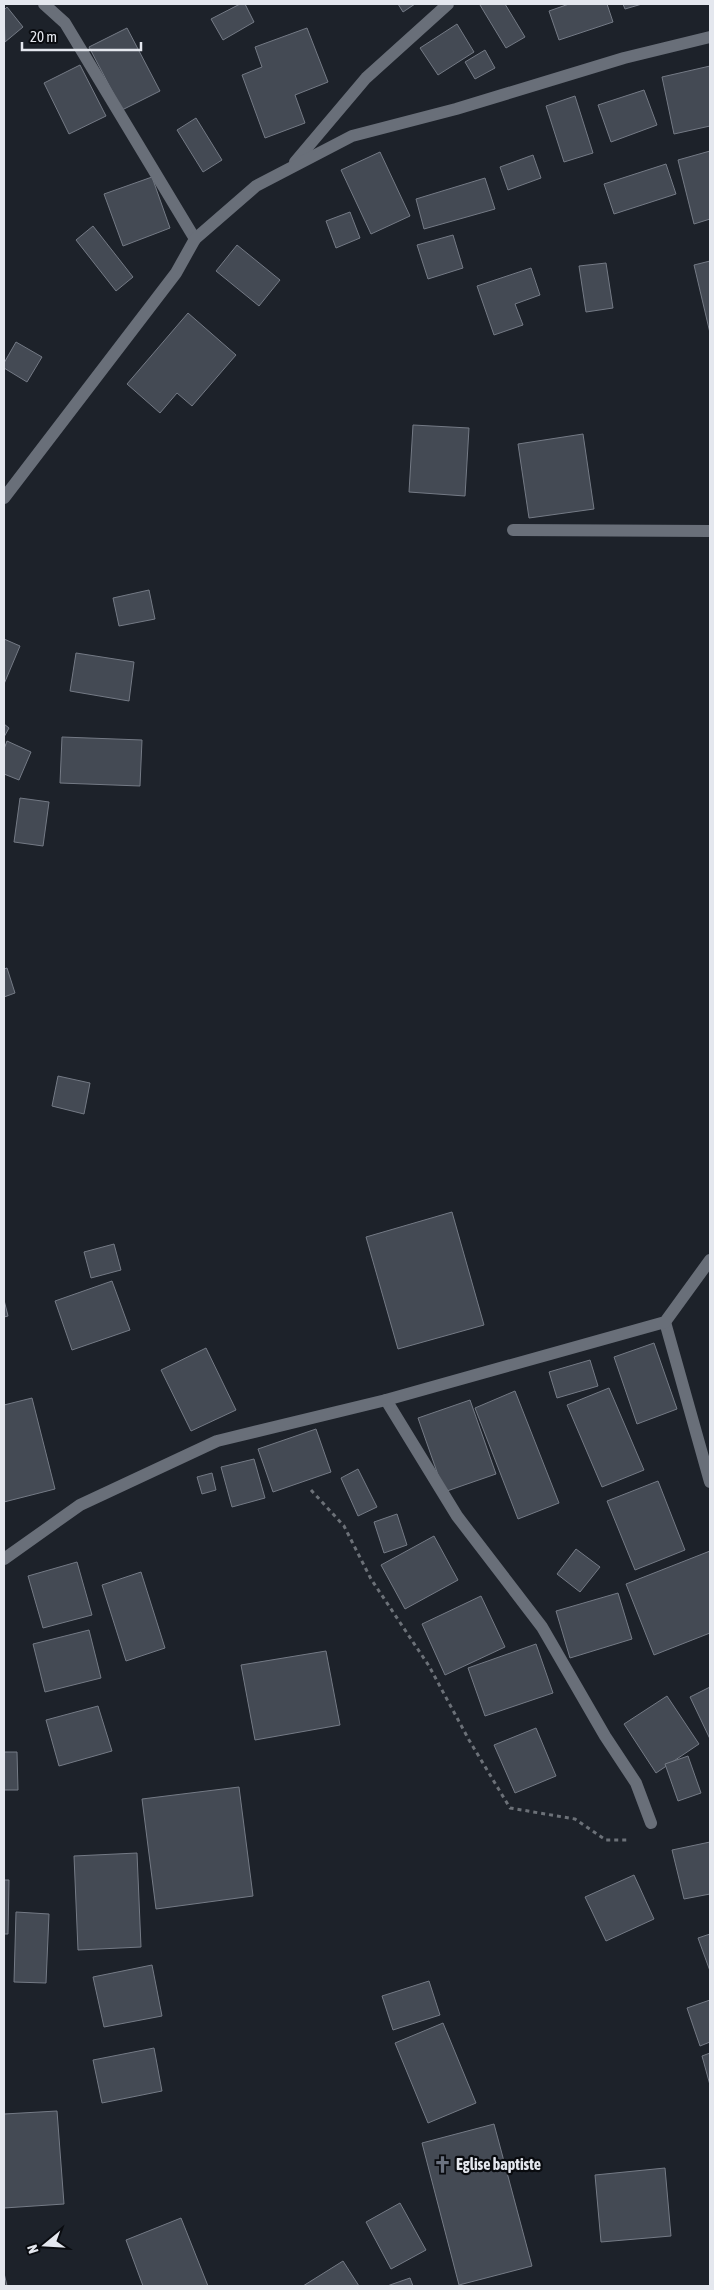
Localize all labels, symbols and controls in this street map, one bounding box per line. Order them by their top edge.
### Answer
scale bar [22,20,141,52]
text: 20 m [30,28,57,45]
church icon: Eglise baptiste [432,2154,452,2174]
place label: Eglise baptiste [456,2155,541,2173]
north arrow [20,2220,70,2270]
text: N [24,2243,42,2255]

